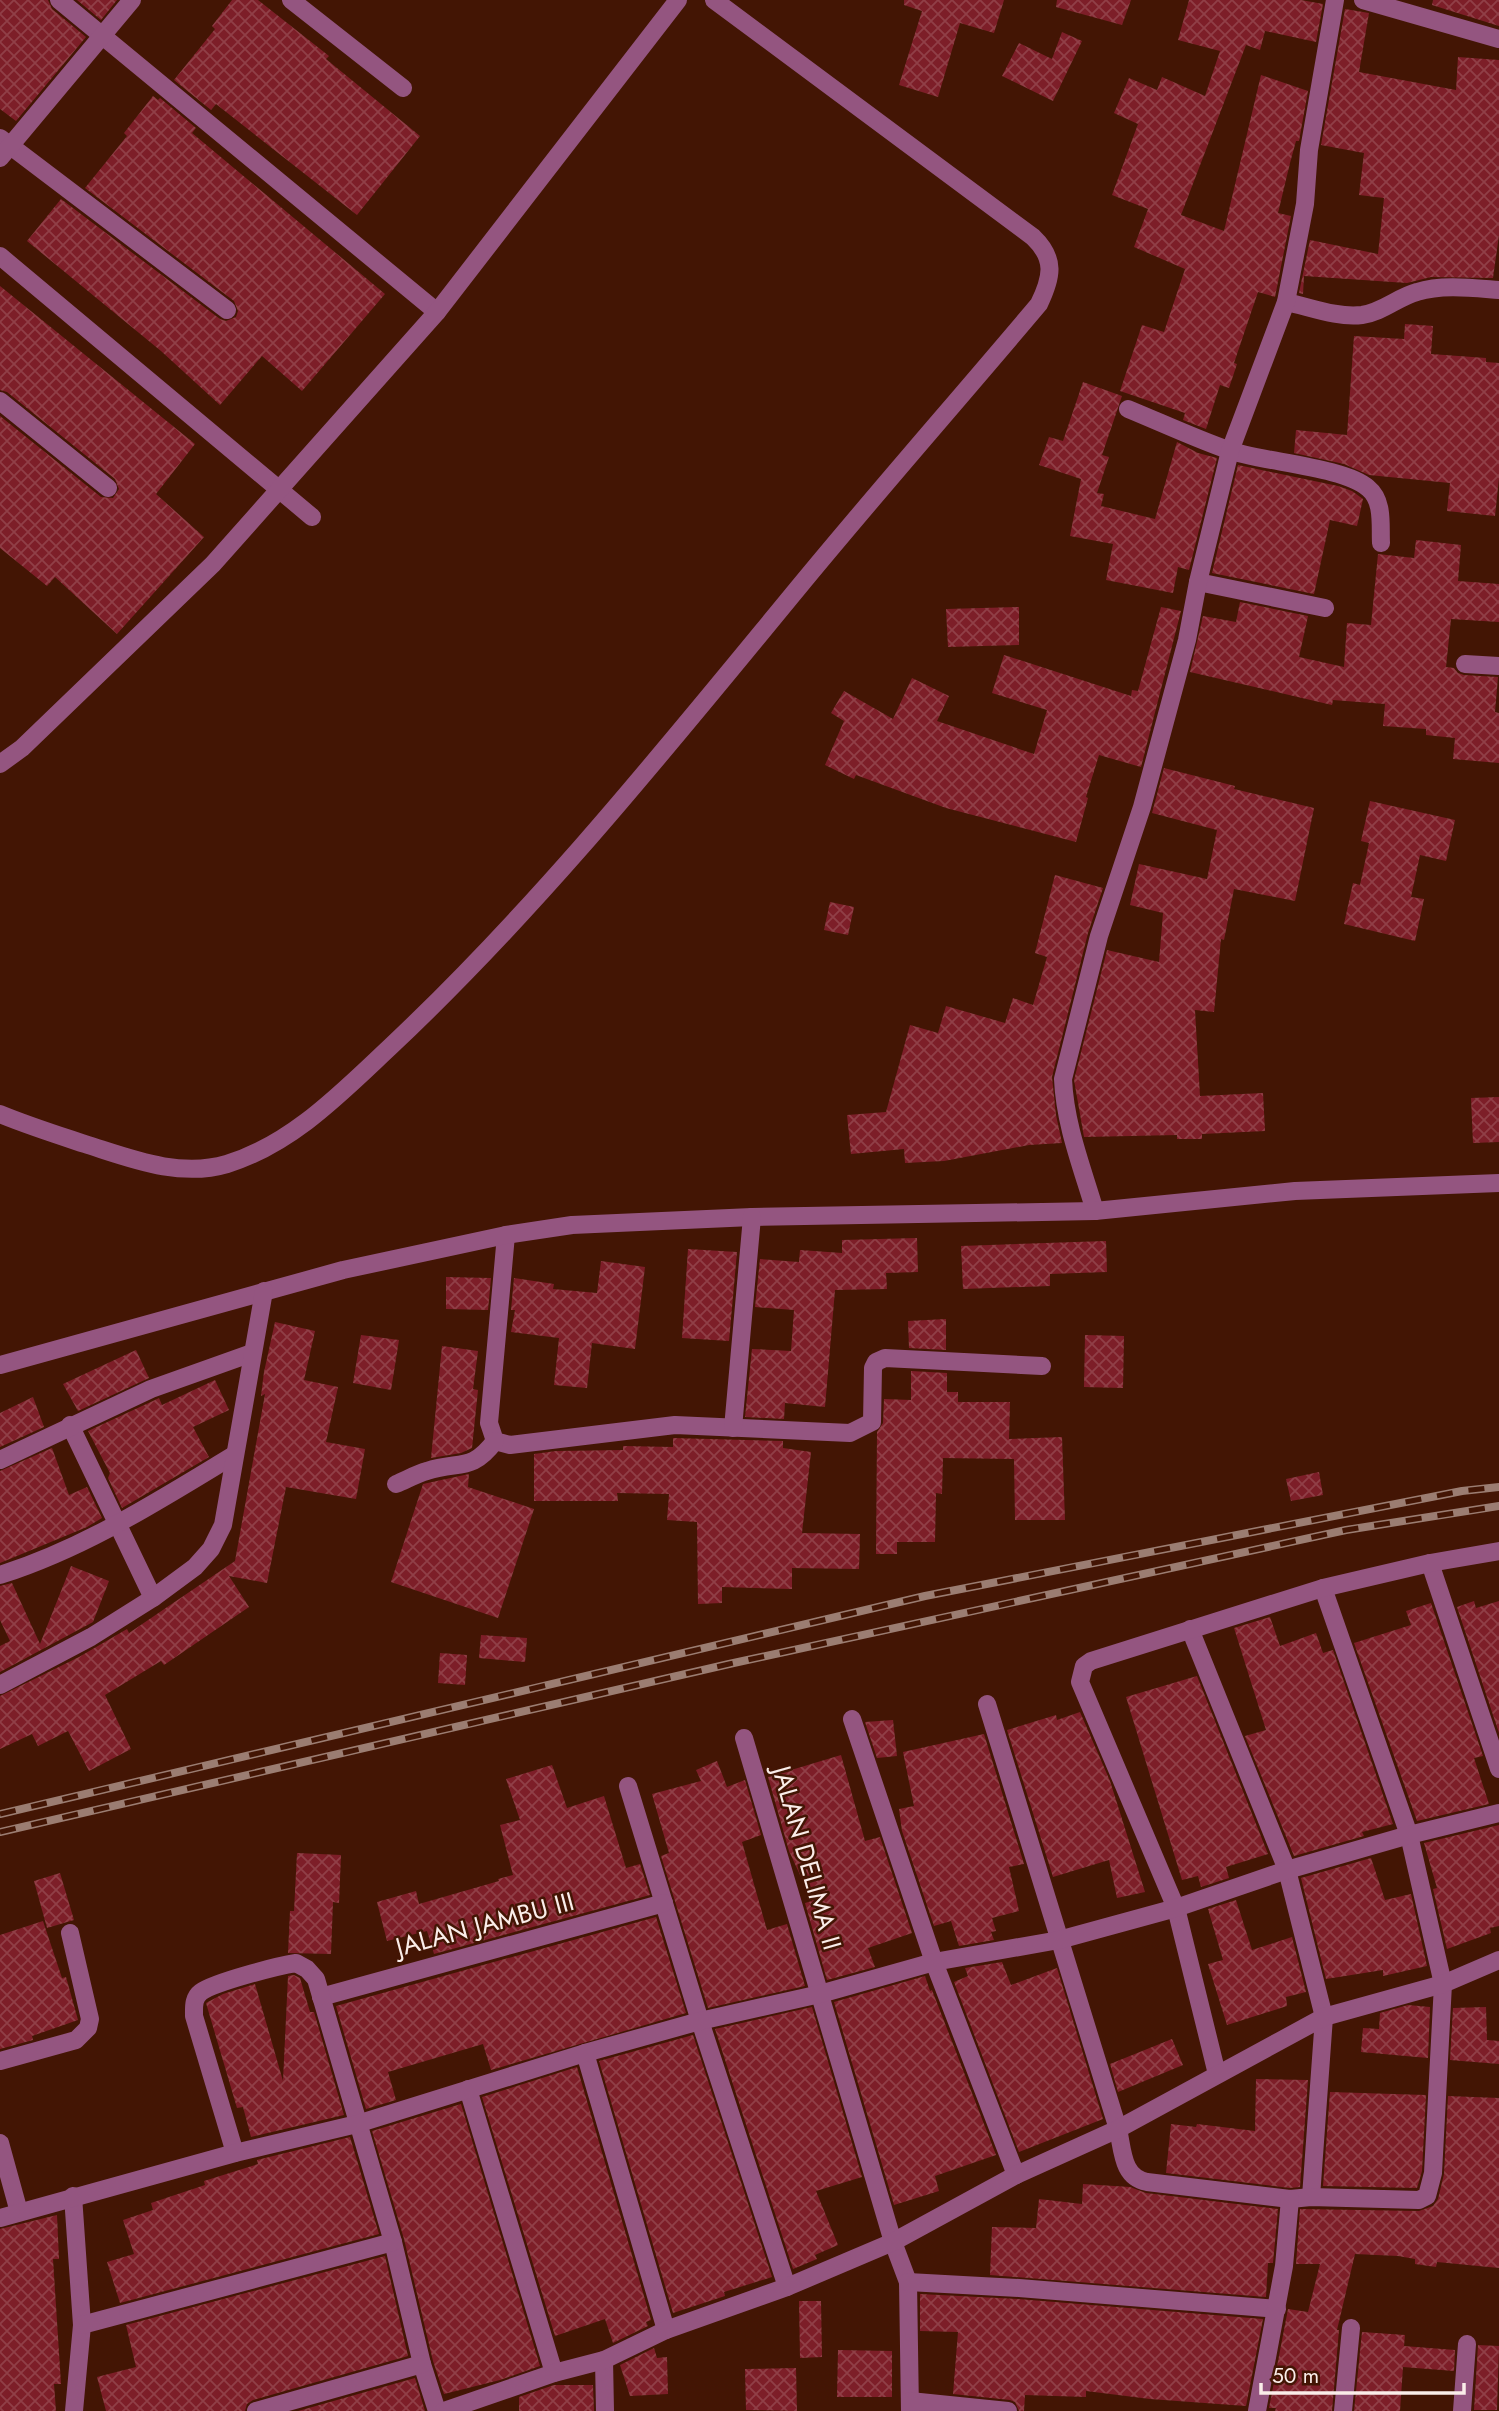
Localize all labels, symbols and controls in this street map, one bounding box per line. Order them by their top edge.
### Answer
street label: JALAN DELIMA II [762,1759,851,1954]
street label: JALAN JAMBU III [389,1882,578,1967]
scale bar [1261,2352,1464,2396]
text: 50 m [1272,2361,1319,2391]

